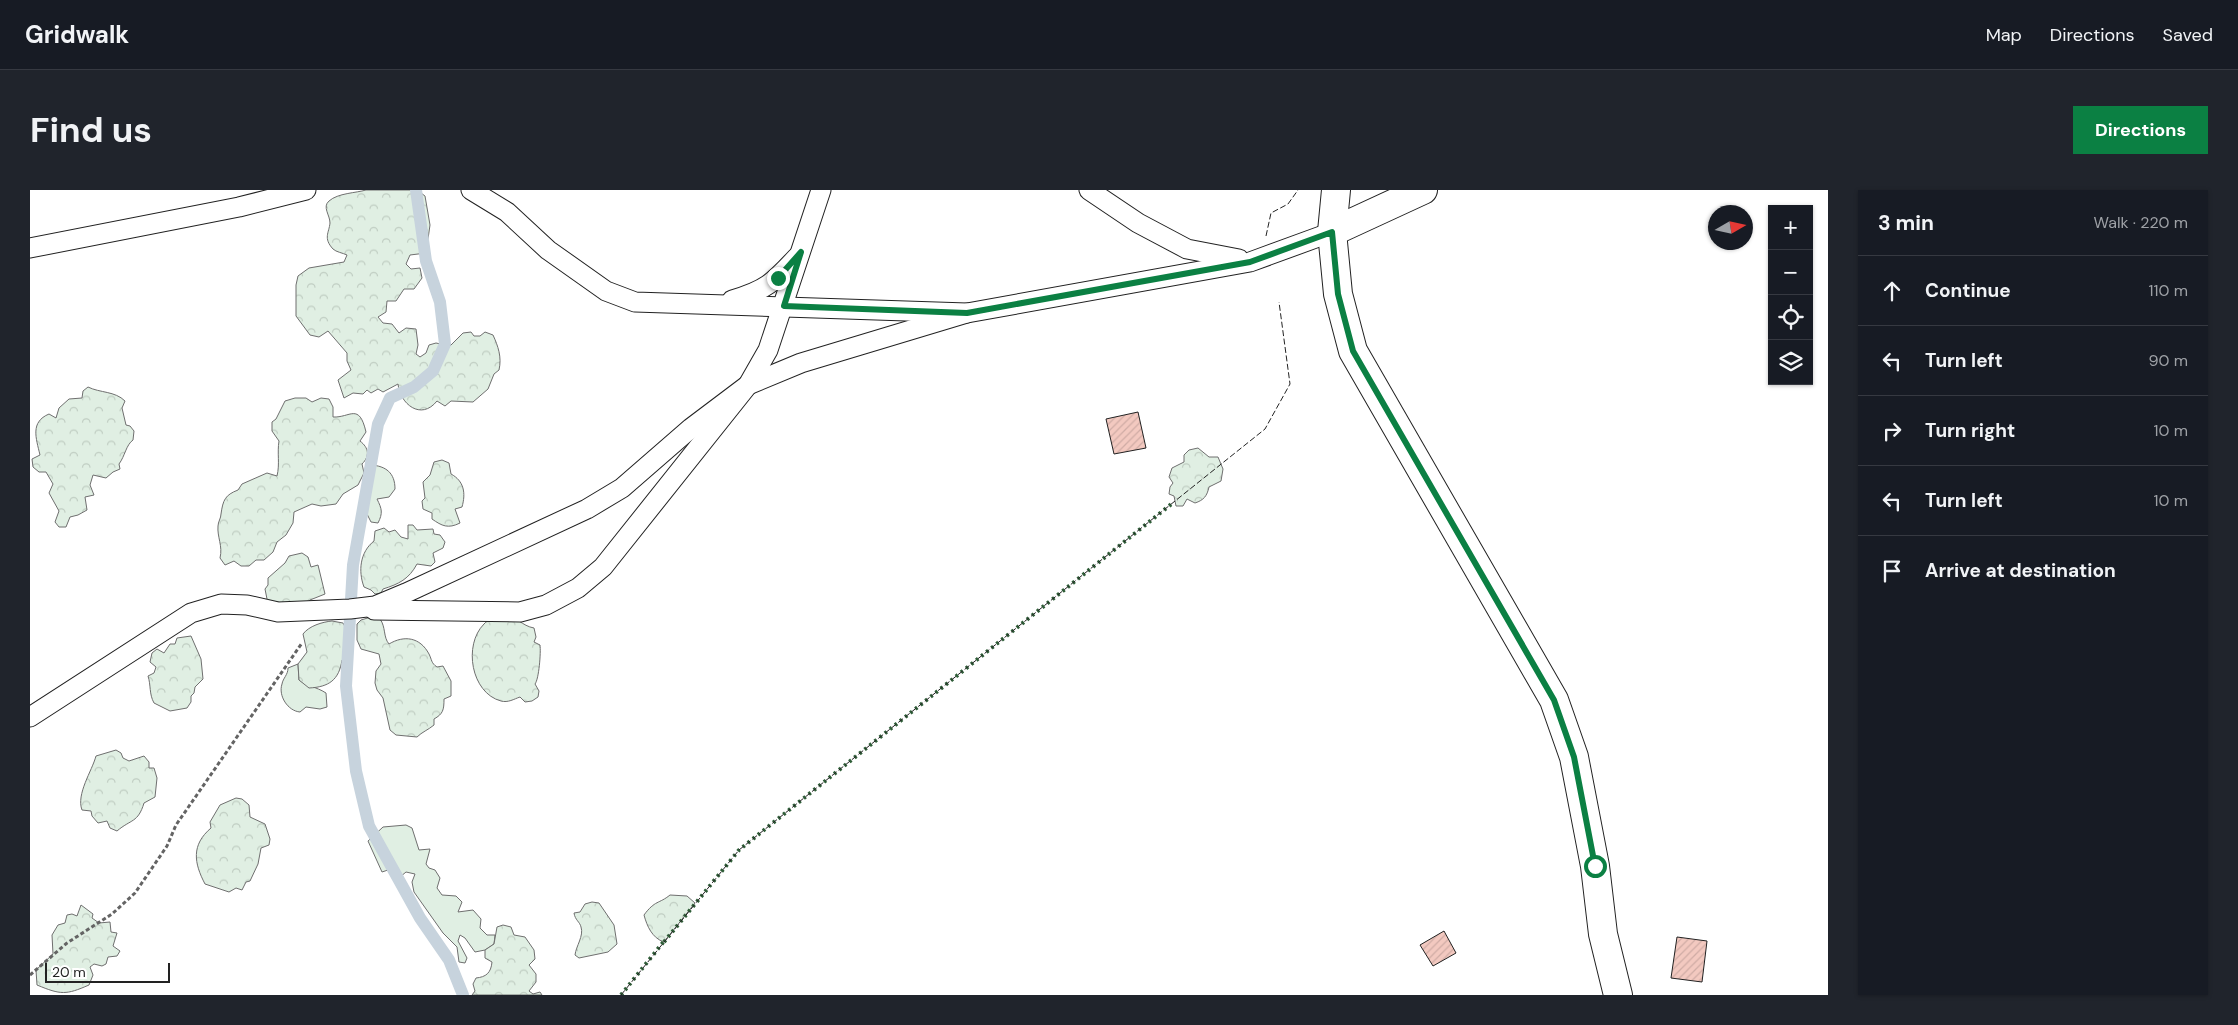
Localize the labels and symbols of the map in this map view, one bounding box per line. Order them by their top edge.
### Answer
north arrow [1708,205,1753,250]
route end [767,267,790,290]
route start [1584,855,1607,878]
scale bar [45,960,170,983]

